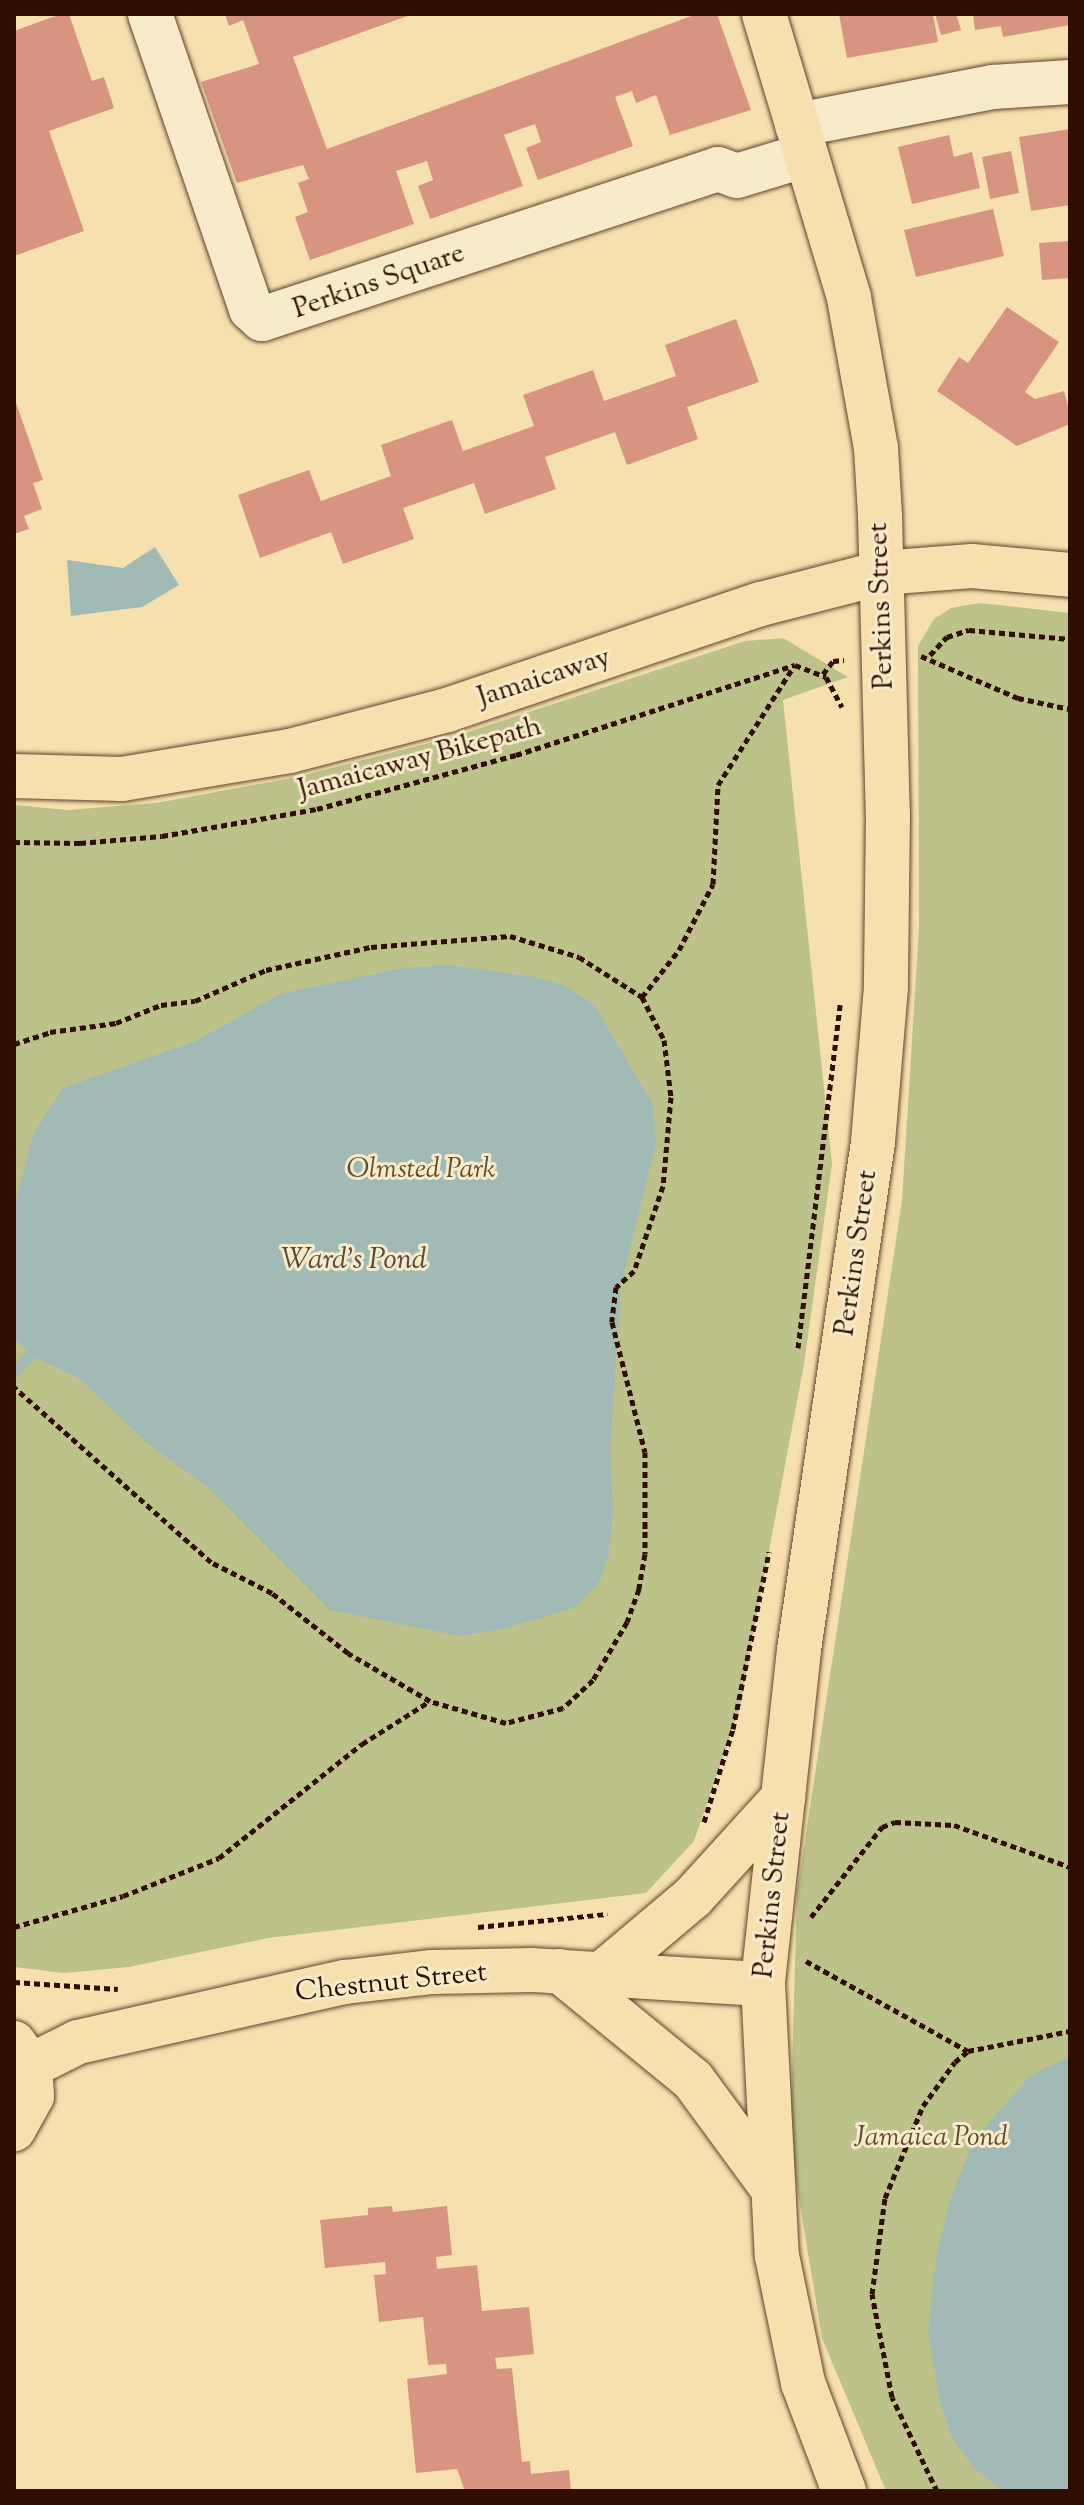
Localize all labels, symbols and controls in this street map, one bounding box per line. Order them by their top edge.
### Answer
street label: Perkins Square [289,237,469,327]
street label: Perkins Street [862,522,902,690]
street label: Jamaicaway [473,641,615,715]
street label: Jamaicaway Bikepath [295,710,545,808]
park label: Olmsted Park [347,1153,495,1187]
street label: Perkins Street [829,1168,885,1338]
water label: Ward's Pond [281,1243,427,1279]
street label: Perkins Street [748,1810,798,1980]
street label: Chestnut Street [293,1956,489,2010]
park label: Jamaica Pond [854,2121,1008,2155]

